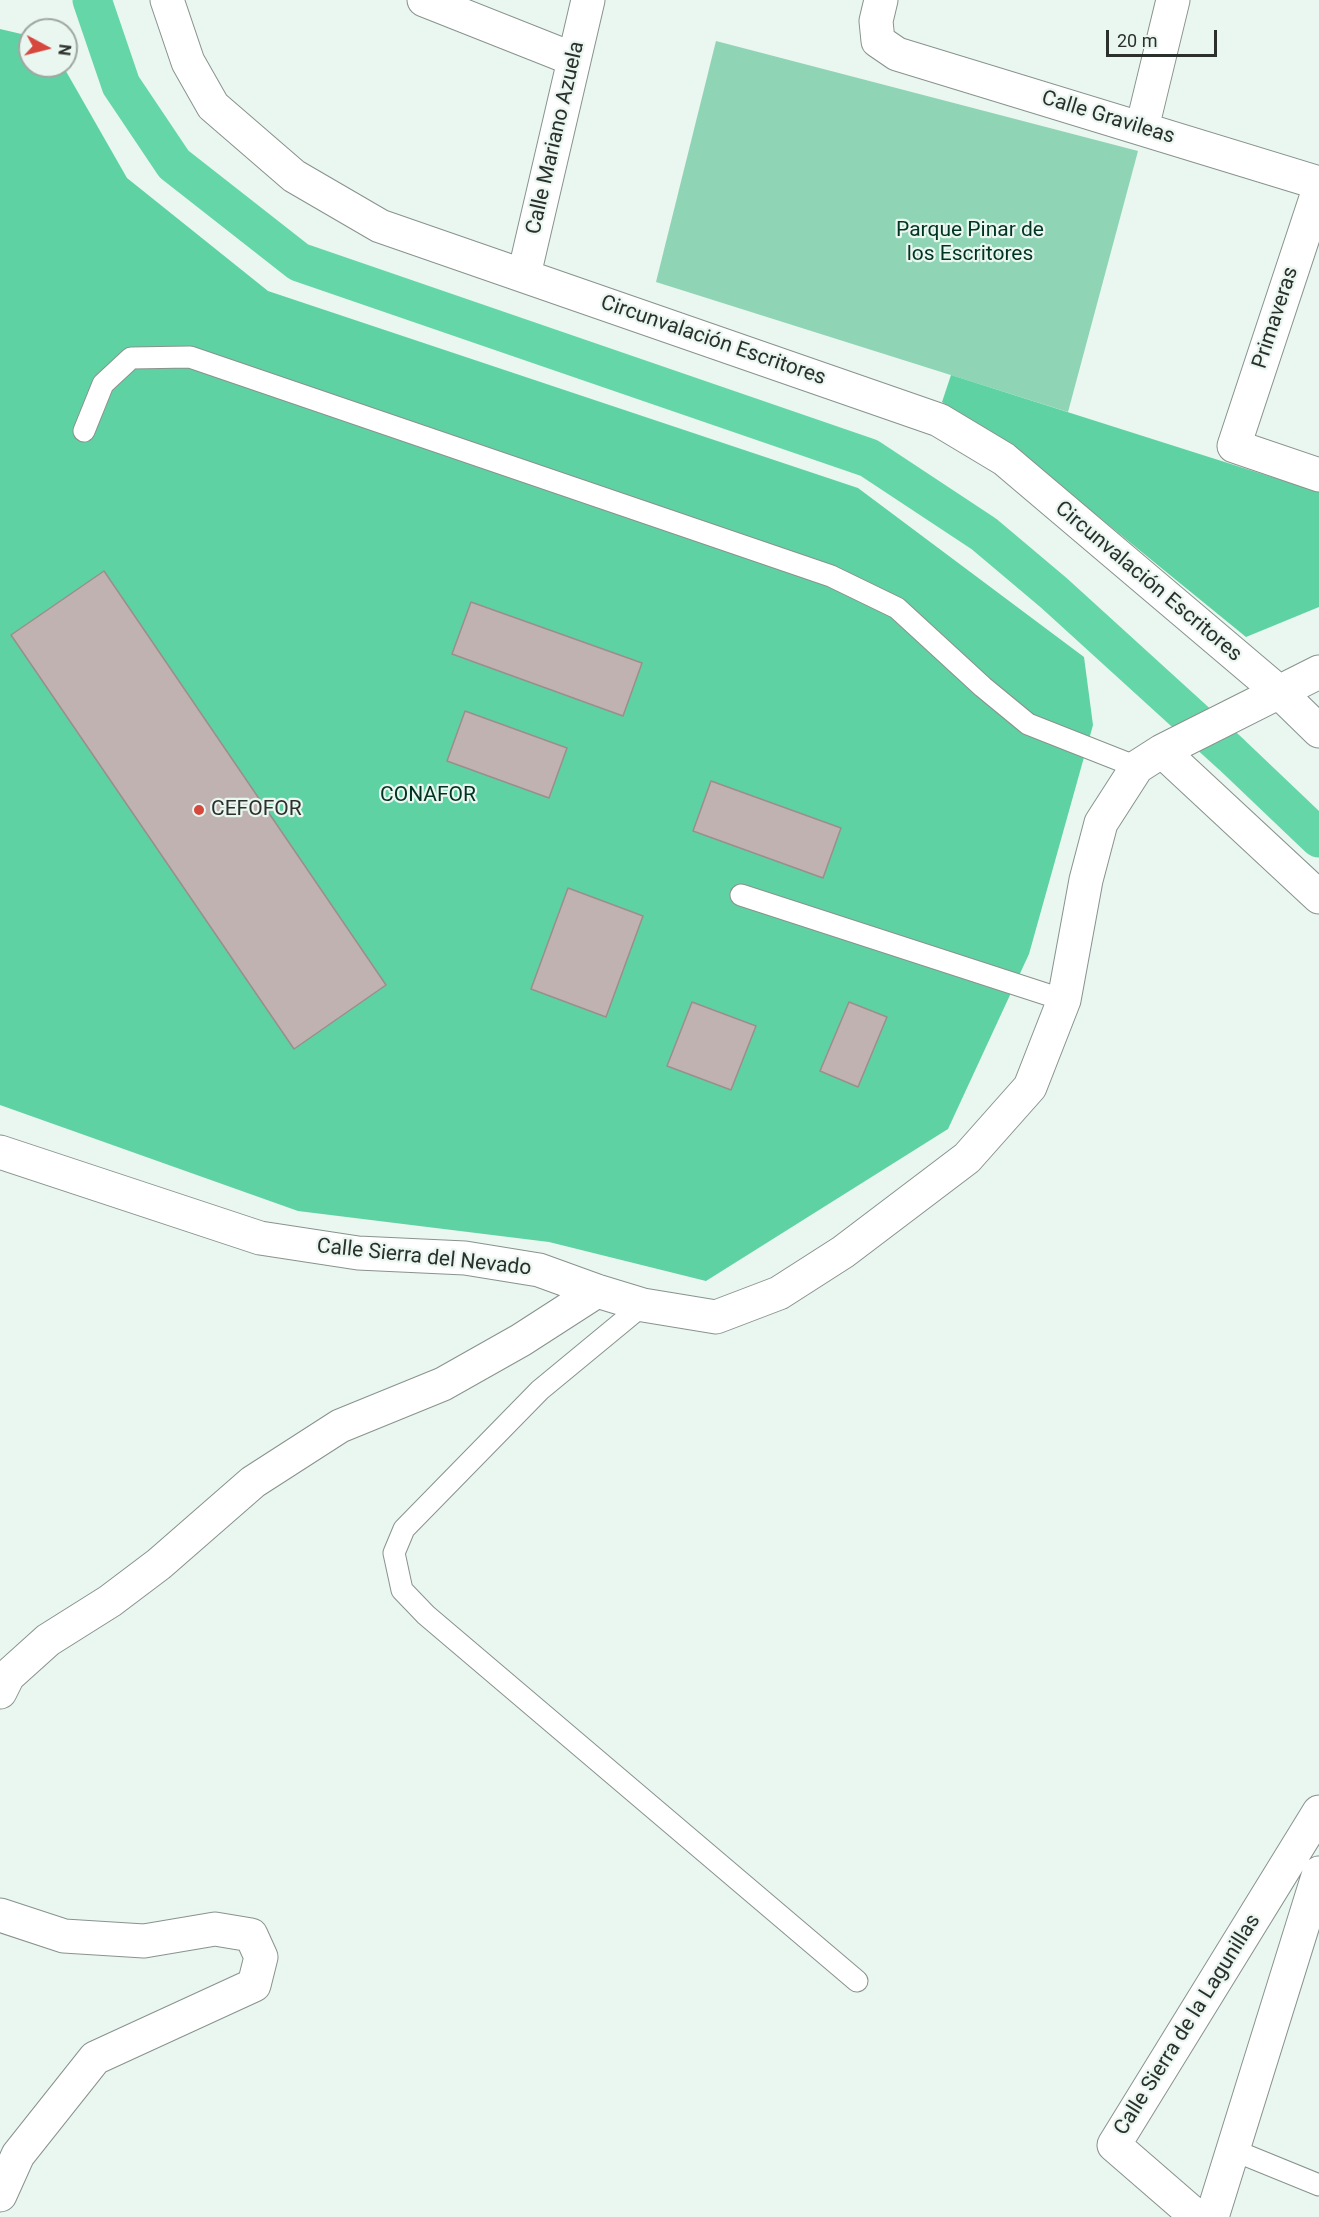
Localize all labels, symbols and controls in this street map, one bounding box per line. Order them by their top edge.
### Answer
north arrow [18,18,78,78]
scale bar [1109,18,1220,56]
text: 20 m [1117,30,1157,51]
street label: Calle Mariano Azuela [522,39,590,237]
text: N [54,43,74,57]
street label: Calle Gravileas [1038,86,1178,150]
park label: Parque Pinar de los Escritores [896,218,1044,268]
street label: Primaveras [1248,264,1304,372]
street label: Circunvalación Escritores [597,291,829,391]
street label: Circunvalación Escritores [1049,496,1247,668]
park label: CONAFOR [380,783,476,809]
place label: CEFOFOR [211,797,302,823]
marker: CEFOFOR [192,803,206,817]
street label: Calle Sierra del Nevado [316,1234,532,1282]
street label: Calle Sierra de la Lagunillas [1109,1910,1267,2140]

